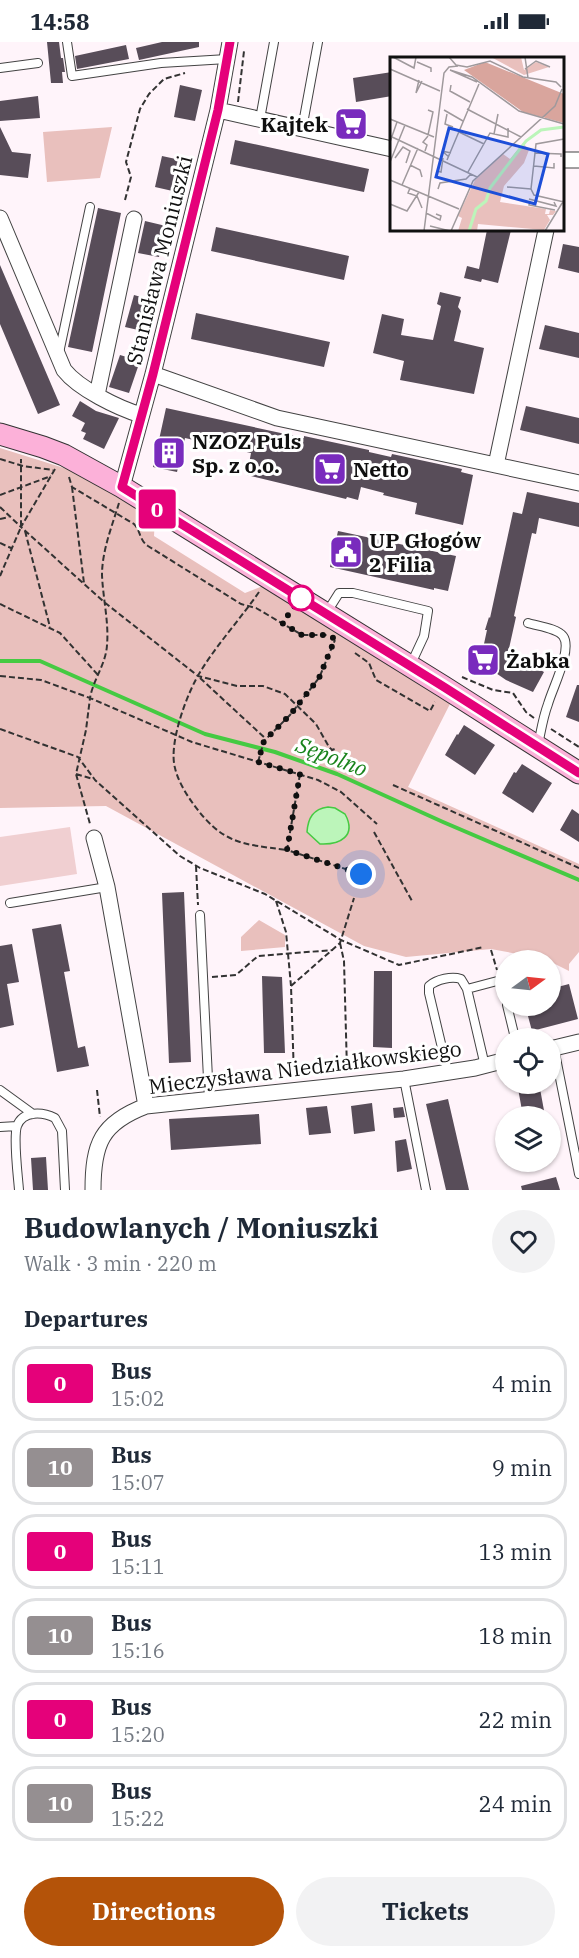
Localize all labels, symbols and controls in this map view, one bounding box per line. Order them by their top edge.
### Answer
text: 14:58 [30,7,89,36]
inset map [390,57,564,231]
supermarket icon: Kajtek [333,106,369,142]
place label: Kajtek [260,110,328,138]
street label: Stanisława Moniuszki [119,153,199,367]
place label: NZOZ Puls Sp. z o.o. [192,427,301,479]
building icon: NZOZ Puls Sp. z o.o. [151,435,187,471]
supermarket icon: Netto [312,451,348,487]
place label: Netto [353,455,409,483]
line badge: 0 [138,490,176,528]
text: 0 [151,495,163,523]
place label: UP Głogów 2 Filia [369,526,482,578]
public building icon: UP Głogów 2 Filia [328,534,364,570]
unlabelled marker [288,585,314,611]
supermarket icon: Żabka [465,642,501,678]
place label: Żabka [506,646,570,674]
water label: Sępolno [291,729,372,783]
your location [346,859,376,889]
north arrow [495,950,561,1016]
map controls [495,950,561,1172]
button: locate [495,1028,561,1094]
street label: Mieczysława Niedziałkowskiego [147,1034,463,1100]
button: layers [495,1106,561,1172]
text: Budowlanych / Moniuszki [24,1209,379,1246]
button: heart [492,1210,555,1273]
text: Walk · 3 min · 220 m [24,1250,217,1277]
text: Departures [24,1304,148,1333]
text: Bus [111,1356,152,1385]
text: 0 [54,1369,66,1397]
text: 4 min [492,1369,552,1398]
text: 15:02 [111,1385,165,1412]
text: Bus [111,1440,152,1469]
text: 10 [47,1453,73,1481]
text: 9 min [492,1453,552,1482]
text: 15:07 [111,1469,165,1496]
text: Bus [111,1524,152,1553]
text: 0 [54,1537,66,1565]
text: 13 min [479,1537,552,1566]
text: 15:11 [111,1553,165,1580]
text: Bus [111,1608,152,1637]
text: 10 [47,1621,73,1649]
text: 18 min [479,1621,552,1650]
text: 15:16 [111,1637,165,1664]
text: Bus [111,1692,152,1721]
text: 0 [54,1705,66,1733]
text: 22 min [479,1705,552,1734]
text: 15:20 [111,1721,165,1748]
text: Bus [111,1776,152,1805]
text: 10 [47,1789,73,1817]
text: 24 min [479,1789,552,1818]
text: 15:22 [111,1805,165,1832]
button: Directions [24,1877,284,1946]
button: Tickets [296,1877,555,1946]

